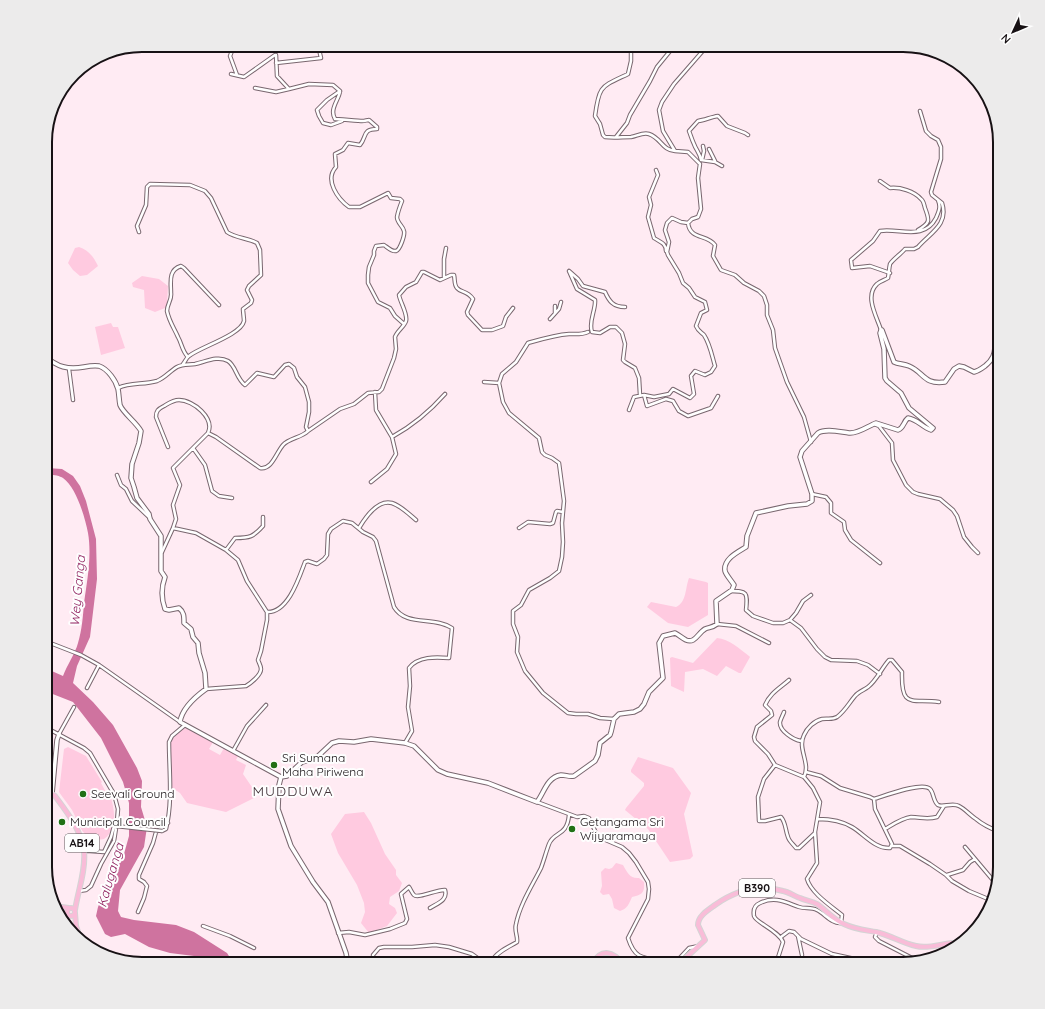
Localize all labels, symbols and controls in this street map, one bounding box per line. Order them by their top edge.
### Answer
north arrow [993,12,1033,52]
text: N [998,31,1014,47]
water label: Wey Ganga [66,554,88,627]
place label: Sri Sumana Maha Piriwena [282,750,363,779]
marker: Sri Sumana Maha Piriwena [269,760,279,770]
district label: MUDDUWA [253,782,333,800]
place label: Seevali Ground [91,786,174,801]
marker: Seevali Ground [78,789,88,799]
place label: Municipal Council [70,814,166,829]
place label: Getangama Sri Wijyaramaya [580,814,664,843]
marker: Municipal Council [57,817,67,827]
marker: Getangama Sri Wijyaramaya [567,824,577,834]
road number: AB14 [65,834,99,852]
water label: Kaluganga [93,840,127,909]
road number: B390 [739,879,775,897]

